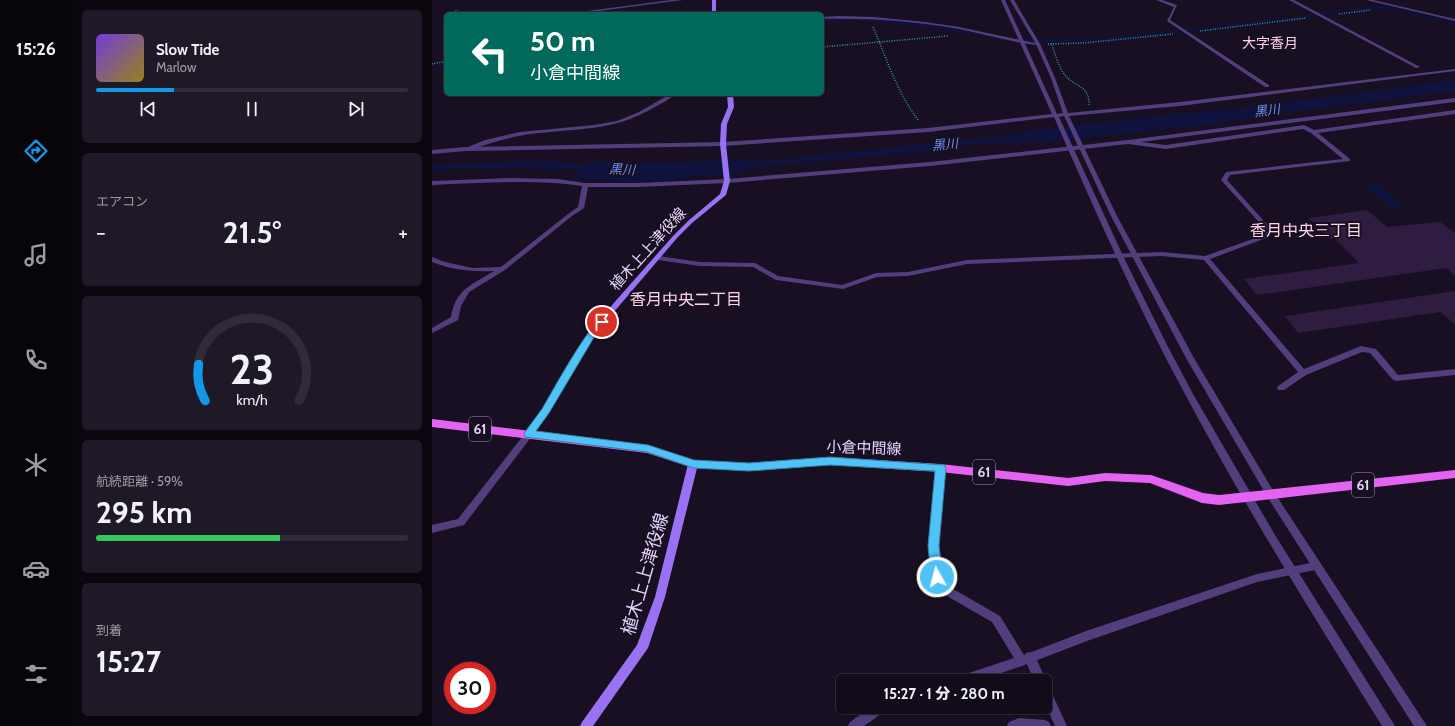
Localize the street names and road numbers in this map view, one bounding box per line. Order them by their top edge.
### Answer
street label: 植木上上津役線 [606,204,690,294]
road number: 61 [469,417,491,441]
street label: 小倉中間線 [826,438,902,458]
road number: 61 [973,460,995,484]
road number: 61 [1352,473,1374,497]
street label: 植木上上津役線 [617,510,673,638]

